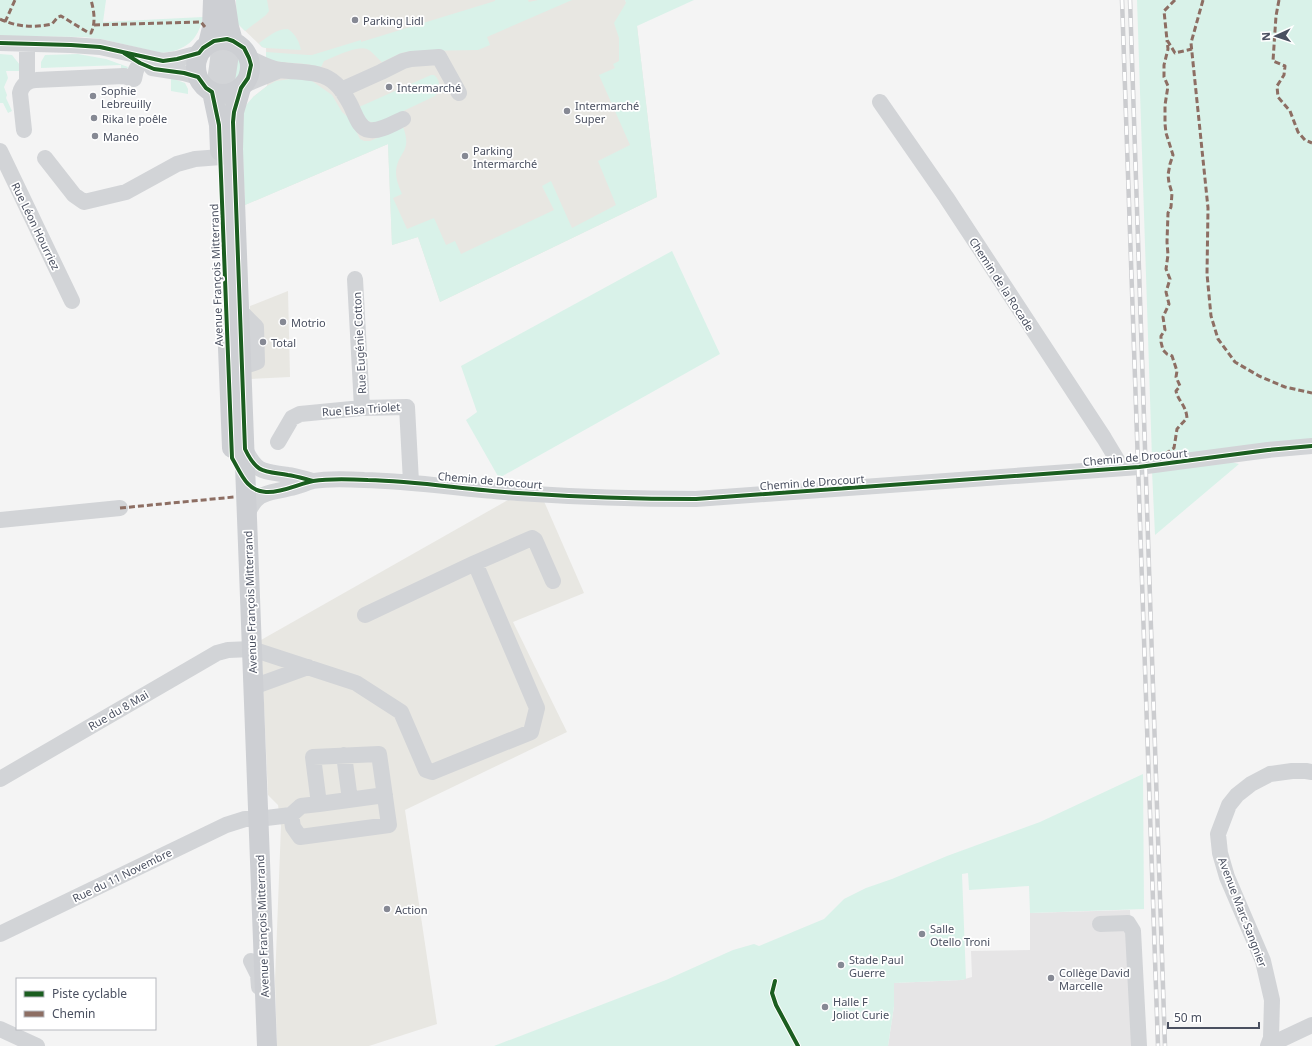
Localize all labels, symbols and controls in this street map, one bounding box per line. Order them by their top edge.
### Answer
place label: Parking Lidl [363,13,424,28]
marker: Parking Lidl [350,15,360,25]
north arrow [1256,16,1296,56]
text: N [1258,32,1273,41]
place label: Intermarché [397,80,461,95]
marker: Intermarché [384,82,394,92]
place label: Sophie Lebreuilly [101,83,152,111]
marker: Sophie Lebreuilly [88,91,98,101]
place label: Intermarché Super [575,98,639,126]
marker: Intermarché Super [562,106,572,116]
place label: Rika le poêle [102,111,167,126]
marker: Rika le poêle [89,113,99,123]
place label: Manéo [103,129,139,144]
marker: Manéo [90,131,100,141]
place label: Parking Intermarché [473,143,537,171]
marker: Parking Intermarché [460,151,470,161]
street label: Rue Léon Hourriez [8,180,64,272]
street label: Avenue François Mitterrand [206,203,226,347]
street label: Chemin de la Rocade [966,234,1038,334]
street label: Rue Eugénie Cotton [349,292,369,394]
place label: Motrio [291,315,326,330]
marker: Motrio [278,317,288,327]
place label: Total [271,335,296,350]
marker: Total [258,337,268,347]
street label: Rue Elsa Triolet [321,399,401,419]
street label: Chemin de Drocourt [1082,445,1188,469]
street label: Chemin de Drocourt [437,468,543,492]
street label: Chemin de Drocourt [759,471,865,493]
street label: Avenue François Mitterrand [240,530,260,674]
street label: Rue du 8 Mai [85,687,151,733]
street label: Rue du 11 Novembre [70,844,174,906]
street label: Avenue François Mitterrand [252,854,272,998]
street label: Avenue Marc Sangnier [1215,855,1271,969]
place label: Action [395,902,428,917]
marker: Action [382,904,392,914]
place label: Salle Otello Troni [930,921,990,949]
marker: Salle Otello Troni [917,929,927,939]
place label: Stade Paul Guerre [849,952,903,980]
marker: Stade Paul Guerre [836,960,846,970]
place label: Collège David Marcelle [1059,965,1130,993]
marker: Collège David Marcelle [1046,973,1056,983]
legend [16,978,156,1030]
text: Piste cyclable [52,985,127,1002]
place label: Halle F Joliot Curie [832,994,889,1022]
marker: Halle F Joliot Curie [820,1002,830,1012]
scale bar [1168,1004,1259,1030]
text: Chemin [52,1005,96,1022]
text: 50 m [1174,1009,1202,1026]

